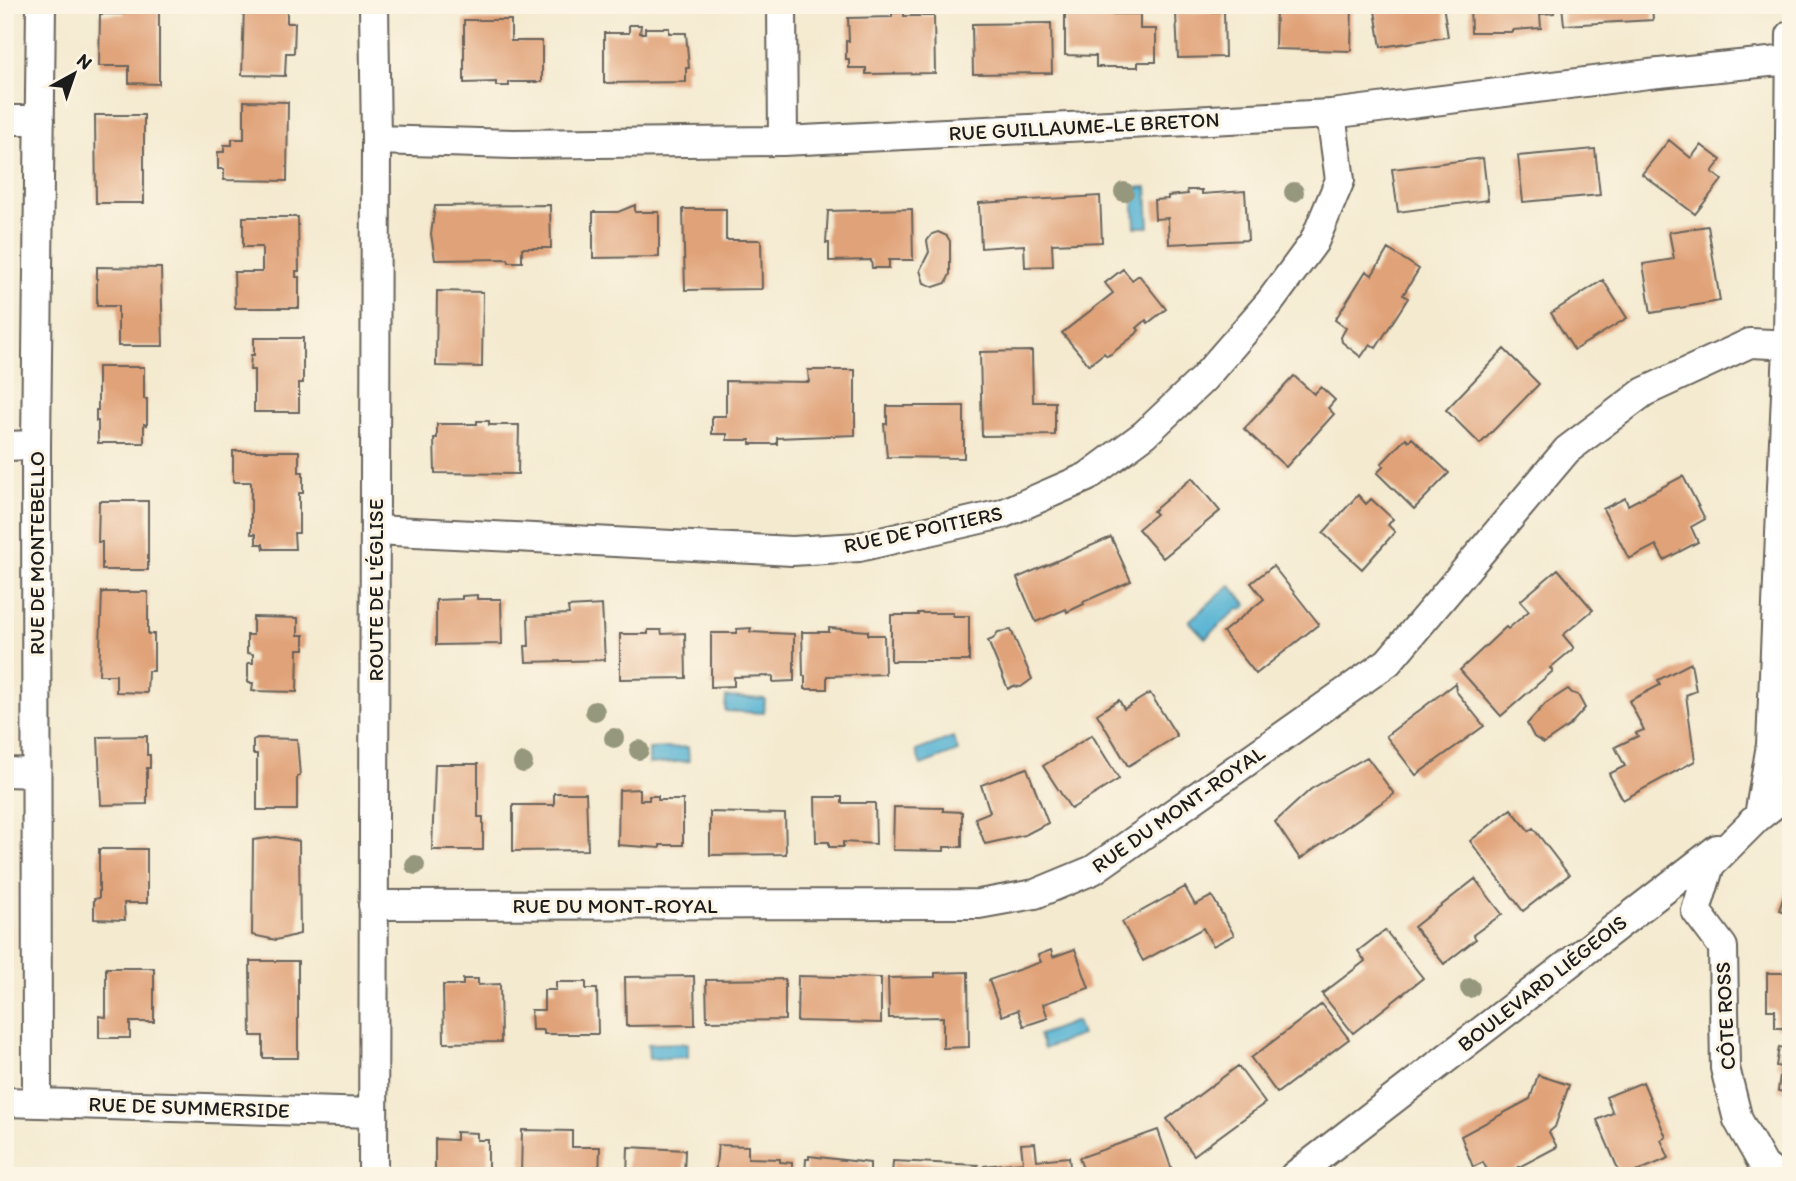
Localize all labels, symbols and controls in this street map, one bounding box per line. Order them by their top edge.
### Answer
north arrow [38,38,108,108]
text: N [72,48,97,74]
street label: RUE GUILLAUME-LE BRETON [948,106,1220,146]
street label: RUE DE MONTEBELLO [24,451,49,655]
street label: ROUTE DE L'ÉGLISE [363,498,388,681]
street label: RUE DE POITIERS [841,500,1005,558]
street label: RUE DU MONT-ROYAL [1087,740,1269,878]
street label: RUE DU MONT-ROYAL [512,893,718,918]
street label: BOULEVARD LIÉGEOIS [1452,909,1632,1057]
street label: CÔTE ROSS [1710,961,1740,1071]
street label: RUE DE SUMMERSIDE [88,1091,290,1123]

